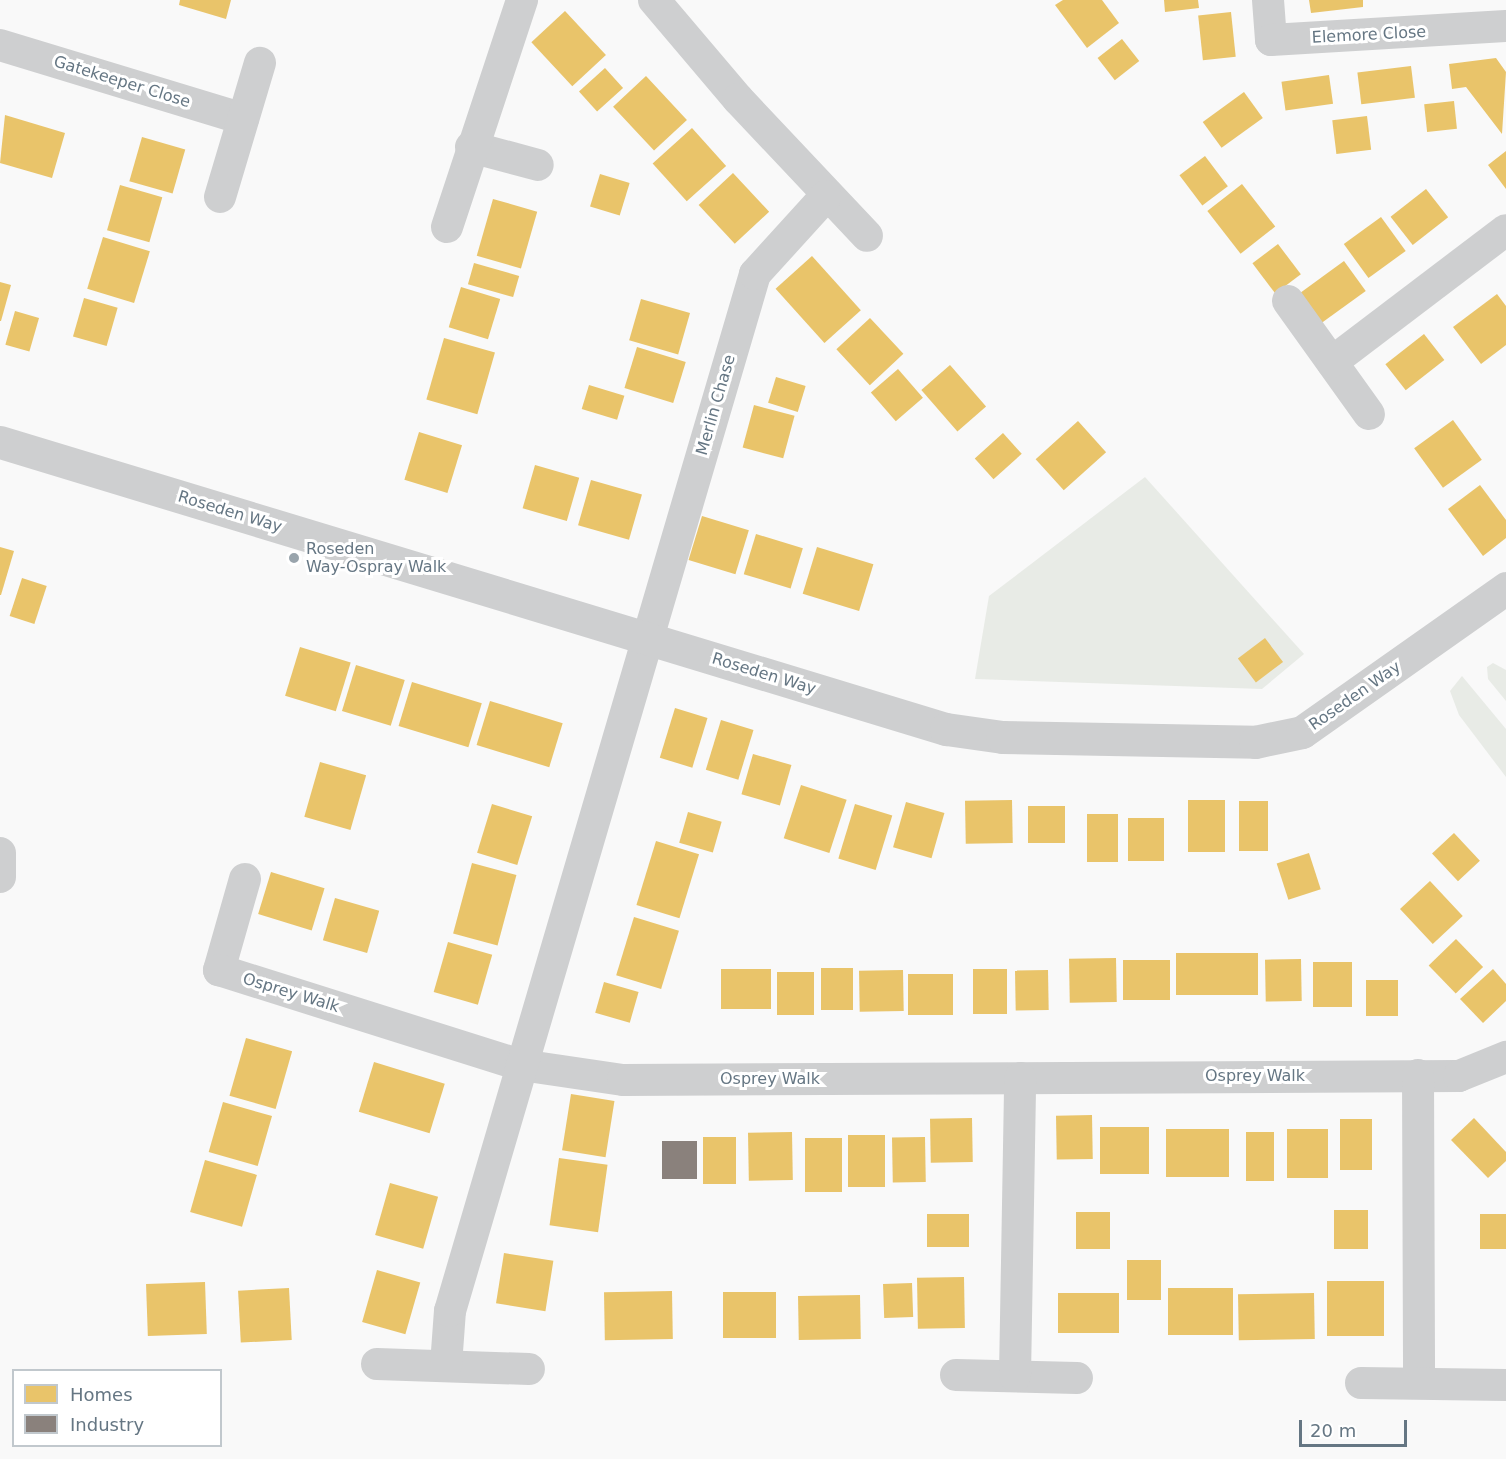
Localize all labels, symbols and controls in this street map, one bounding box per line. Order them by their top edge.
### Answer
street label: Elemore Close [1311,22,1427,48]
street label: Gatekeeper Close [51,52,193,112]
street label: Merlin Chase [692,353,740,457]
street label: Roseden Way [176,487,284,537]
place label: Roseden Way-Ospray Walk [306,539,446,577]
marker: Roseden Way-Ospray Walk [287,551,301,565]
street label: Roseden Way [710,649,818,699]
street label: Roseden Way [1305,657,1405,735]
street label: Osprey Walk [240,969,342,1017]
street label: Osprey Walk [1205,1066,1305,1086]
street label: Osprey Walk [720,1069,820,1089]
legend [12,1369,222,1447]
text: Homes [70,1384,133,1405]
scale bar [1302,1408,1410,1446]
text: Industry [70,1414,144,1435]
text: 20 m [1310,1420,1356,1441]

